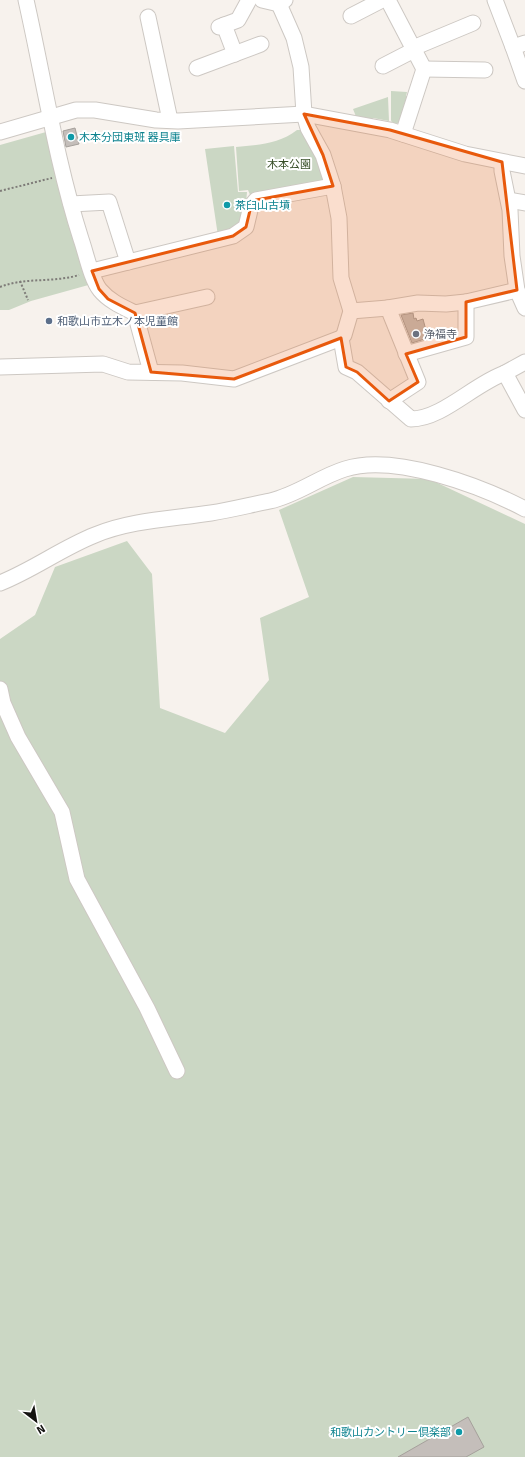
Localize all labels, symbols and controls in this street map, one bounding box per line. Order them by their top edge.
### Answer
place label: 木本分団東班 器具庫 [79,131,180,144]
marker: 木本分団東班 器具庫 [66,132,76,142]
park label: 木本公園 [267,158,311,171]
place label: 茶臼山古墳 [235,199,290,212]
marker: 茶臼山古墳 [222,200,232,210]
place label: 和歌山市立木ノ本児童館 [57,315,178,328]
marker: 和歌山市立木ノ本児童館 [44,316,54,326]
place label: 浄福寺 [424,328,457,341]
marker: 浄福寺 [411,329,421,339]
north arrow [16,1401,56,1441]
text: N [34,1422,48,1437]
place label: 和歌山カントリー倶楽部 [330,1426,451,1439]
marker: 和歌山カントリー倶楽部 [454,1427,464,1437]

